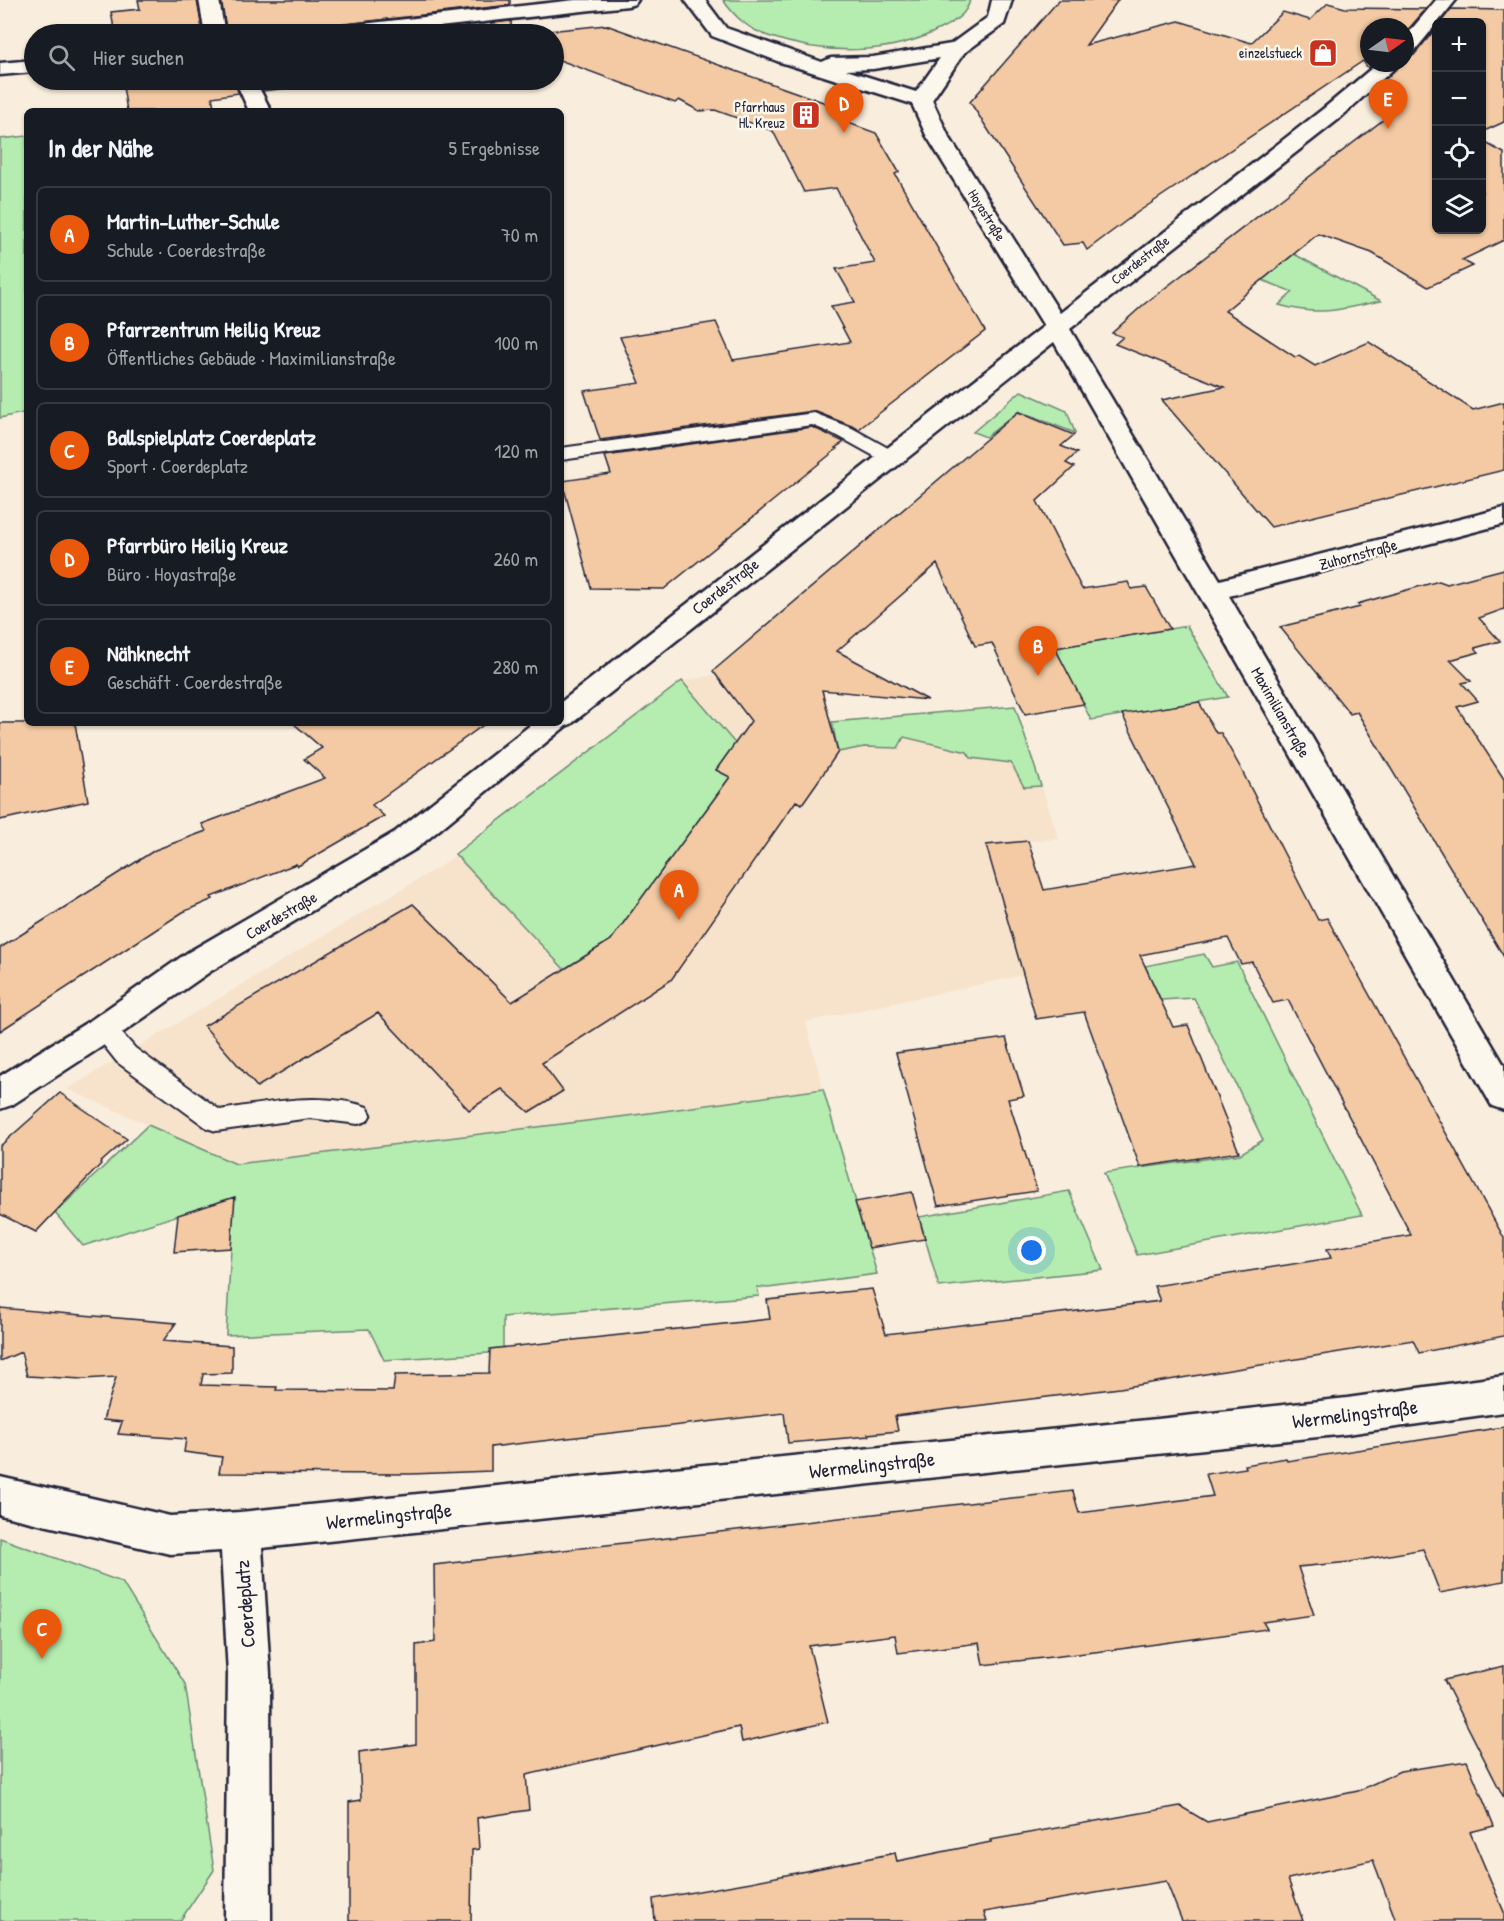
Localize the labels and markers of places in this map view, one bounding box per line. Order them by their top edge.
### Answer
shop icon: einzelstueck [1307,37,1339,69]
place label: einzelstueck [1239,43,1302,62]
pin: E [1368,80,1408,129]
pin: D [824,84,864,133]
place label: Pfarrhaus Hl. Kreuz [735,97,785,132]
building icon: Pfarrhaus Hl. Kreuz [790,99,822,131]
pin: B [1018,626,1058,676]
pin: A [660,870,698,920]
pin: C [22,1610,62,1659]

